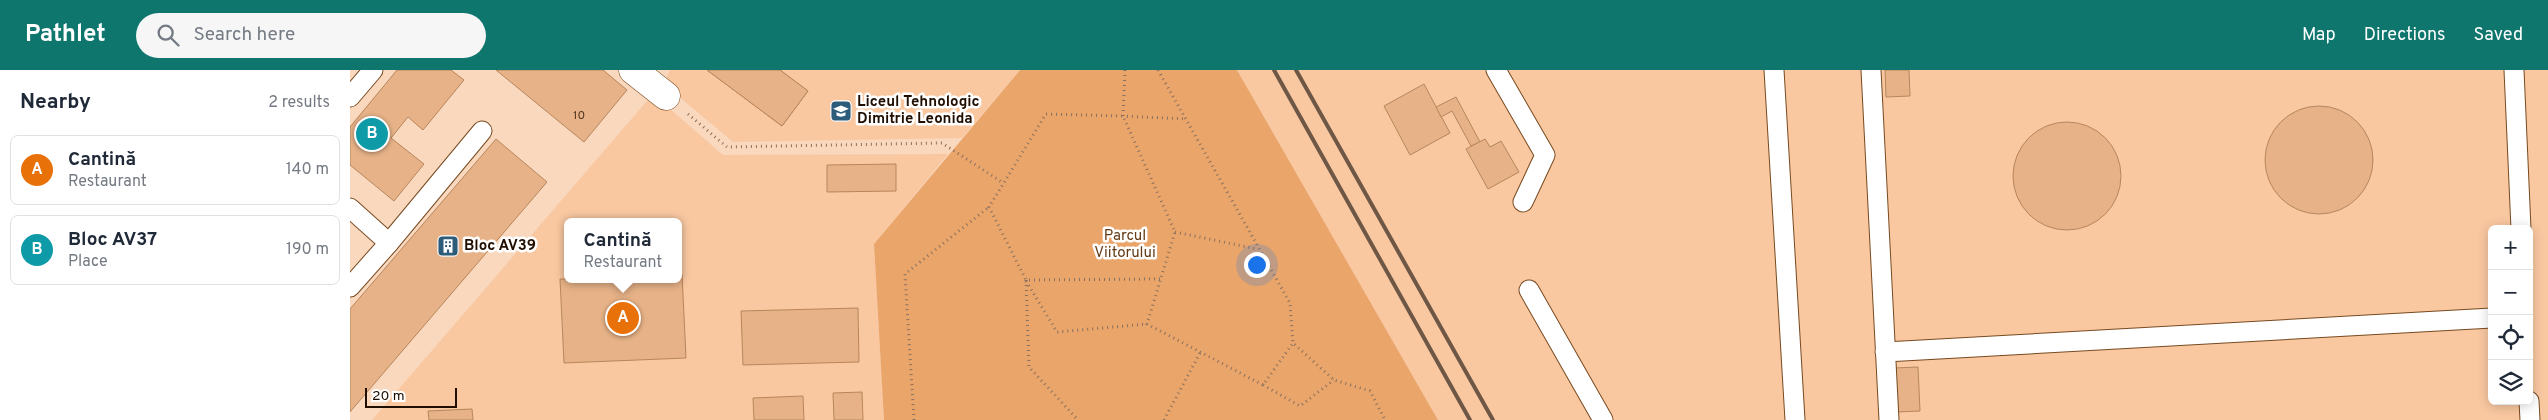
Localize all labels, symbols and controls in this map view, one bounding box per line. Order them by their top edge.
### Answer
search box [136,13,486,58]
text: Pathlet [25,20,106,50]
icon: search [154,21,182,49]
text: Search here [194,23,295,47]
text: Map [2302,24,2336,47]
text: Directions [2364,24,2446,47]
text: Saved [2474,24,2523,47]
text: Nearby [20,89,91,116]
text: 2 results [268,93,330,113]
place label: Liceul Tehnologic Dimitrie Leonida [857,93,980,129]
school or university icon: Liceul Tehnologic Dimitrie Leonida [829,99,853,123]
house number: 10 [573,108,585,124]
pin: B [356,115,388,153]
text: Cantină [68,148,136,172]
text: A [31,160,43,180]
text: 140 m [286,160,329,180]
text: Restaurant [68,172,147,192]
popup [564,218,682,283]
map controls [2488,225,2533,405]
button: + [2488,225,2533,270]
park label: Parcul Viitorului [1094,227,1156,263]
text: Bloc AV37 [68,228,157,252]
text: Cantină [584,229,652,253]
building icon: Bloc AV39 [436,234,460,258]
place label: Bloc AV39 [464,237,536,256]
text: B [31,240,43,260]
text: 190 m [286,240,329,260]
text: Place [68,252,108,272]
your location [1244,252,1270,278]
text: Restaurant [584,253,662,273]
button: − [2488,270,2533,315]
pin: A [607,299,639,337]
button: locate [2488,315,2533,360]
button: layers [2488,360,2533,405]
scale bar [365,385,458,408]
text: 20 m [372,388,405,405]

